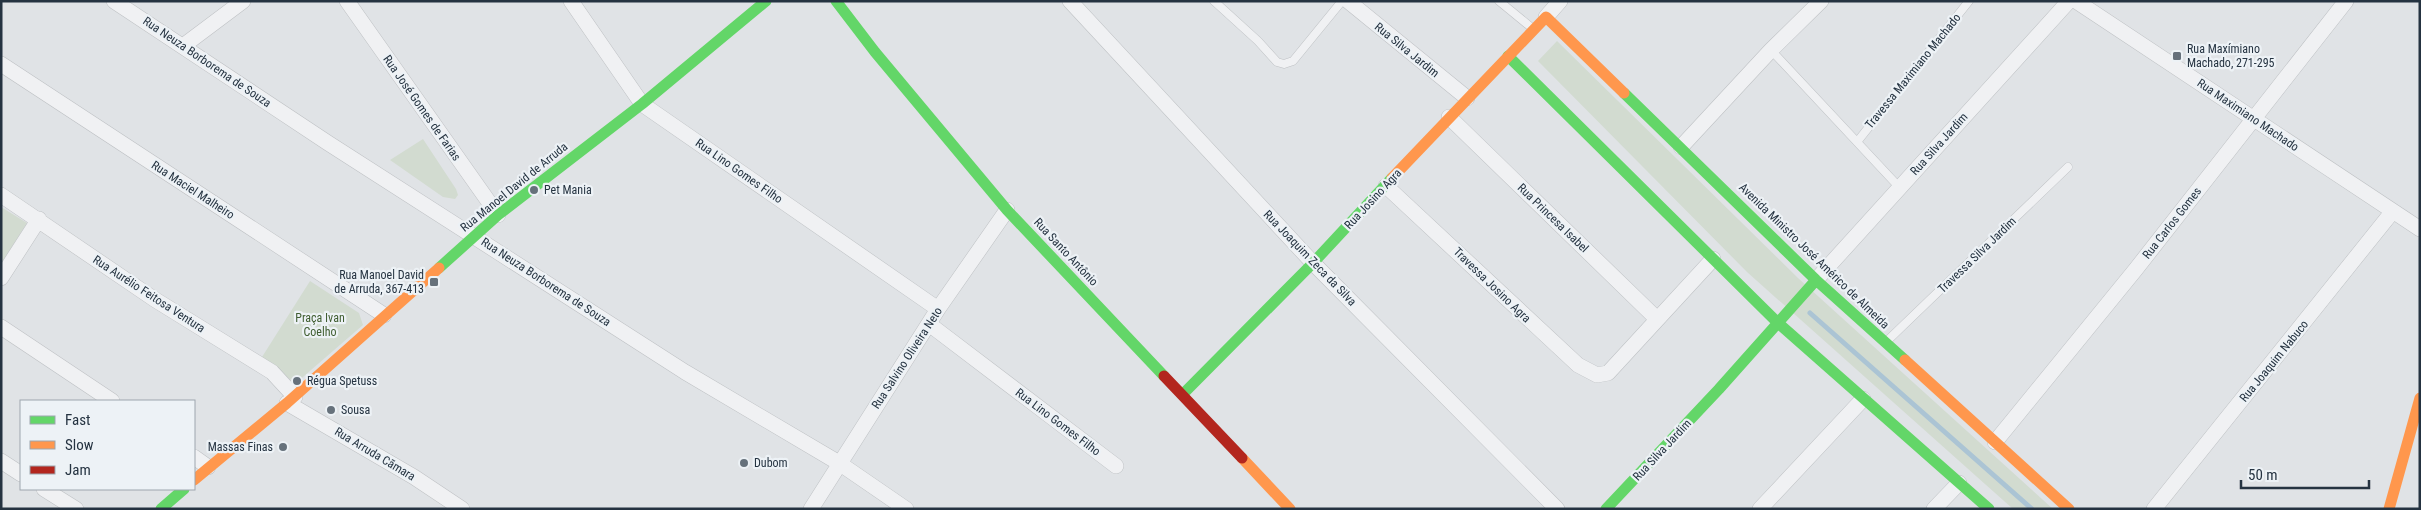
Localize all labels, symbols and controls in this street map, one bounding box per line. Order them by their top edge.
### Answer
street label: Travessa Maximiano Machado [1862,11,1964,131]
street label: Rua Neuza Borborema de Souza [140,14,274,110]
street label: Rua Silva Jardim [1372,20,1442,80]
place label: Rua Maxímiano Machado, 271-295 [2187,42,2275,70]
marker: Rua Maxímiano Machado, 271-295 [2171,50,2183,62]
street label: Rua José Gomes de Farias [380,53,464,163]
street label: Rua Maximiano Machado [2195,76,2301,154]
street label: Rua Silva Jardim [1907,110,1971,178]
street label: Rua Lino Gomes Filho [693,136,785,206]
street label: Rua Manoel David de Arruda [458,139,571,234]
street label: Rua Maciel Malheiro [149,158,237,222]
street label: Rua Josino Agra [1342,166,1405,232]
street label: Avenida Ministro José Américo de Almeida [1736,180,1892,332]
street label: Rua Princesa Isabel [1515,181,1591,255]
place label: Pet Mania [544,183,592,197]
marker: Pet Mania [528,184,540,196]
street label: Rua Carlos Gomes [2140,184,2204,262]
street label: Rua Joaquim Zeca da Silva [1261,207,1359,309]
street label: Travessa Silva Jardim [1935,214,2019,296]
street label: Rua Santo Antônio [1031,215,1101,289]
street label: Rua Neuza Borborema de Souza [479,235,614,329]
street label: Travessa Josino Agra [1451,245,1534,326]
street label: Rua Aurélio Feitosa Ventura [90,253,208,336]
place label: Rua Manoel David de Arruda, 367-413 [334,268,424,296]
marker: Rua Manoel David de Arruda, 367-413 [428,276,440,288]
street label: Rua Salvino Oliveira Neto [869,305,945,411]
park label: Praça Ivan Coelho [295,311,345,339]
street label: Rua Joaquim Nabuco [2237,317,2311,405]
place label: Régua Spetuss [307,374,377,388]
marker: Régua Spetuss [291,375,303,387]
street label: Rua Lino Gomes Filho [1013,385,1103,459]
legend [20,400,195,490]
place label: Sousa [341,403,371,417]
marker: Sousa [325,404,337,416]
text: Fast [65,411,90,429]
street label: Rua Silva Jardim [1630,416,1694,484]
street label: Rua Arruda Cãmara [332,424,418,484]
text: Slow [65,436,94,454]
place label: Massas Finas [208,440,273,454]
marker: Massas Finas [277,441,289,453]
place label: Dubom [754,456,788,470]
marker: Dubom [738,457,750,469]
scale bar [2241,458,2368,490]
text: Jam [65,461,91,479]
text: 50 m [2248,466,2278,484]

